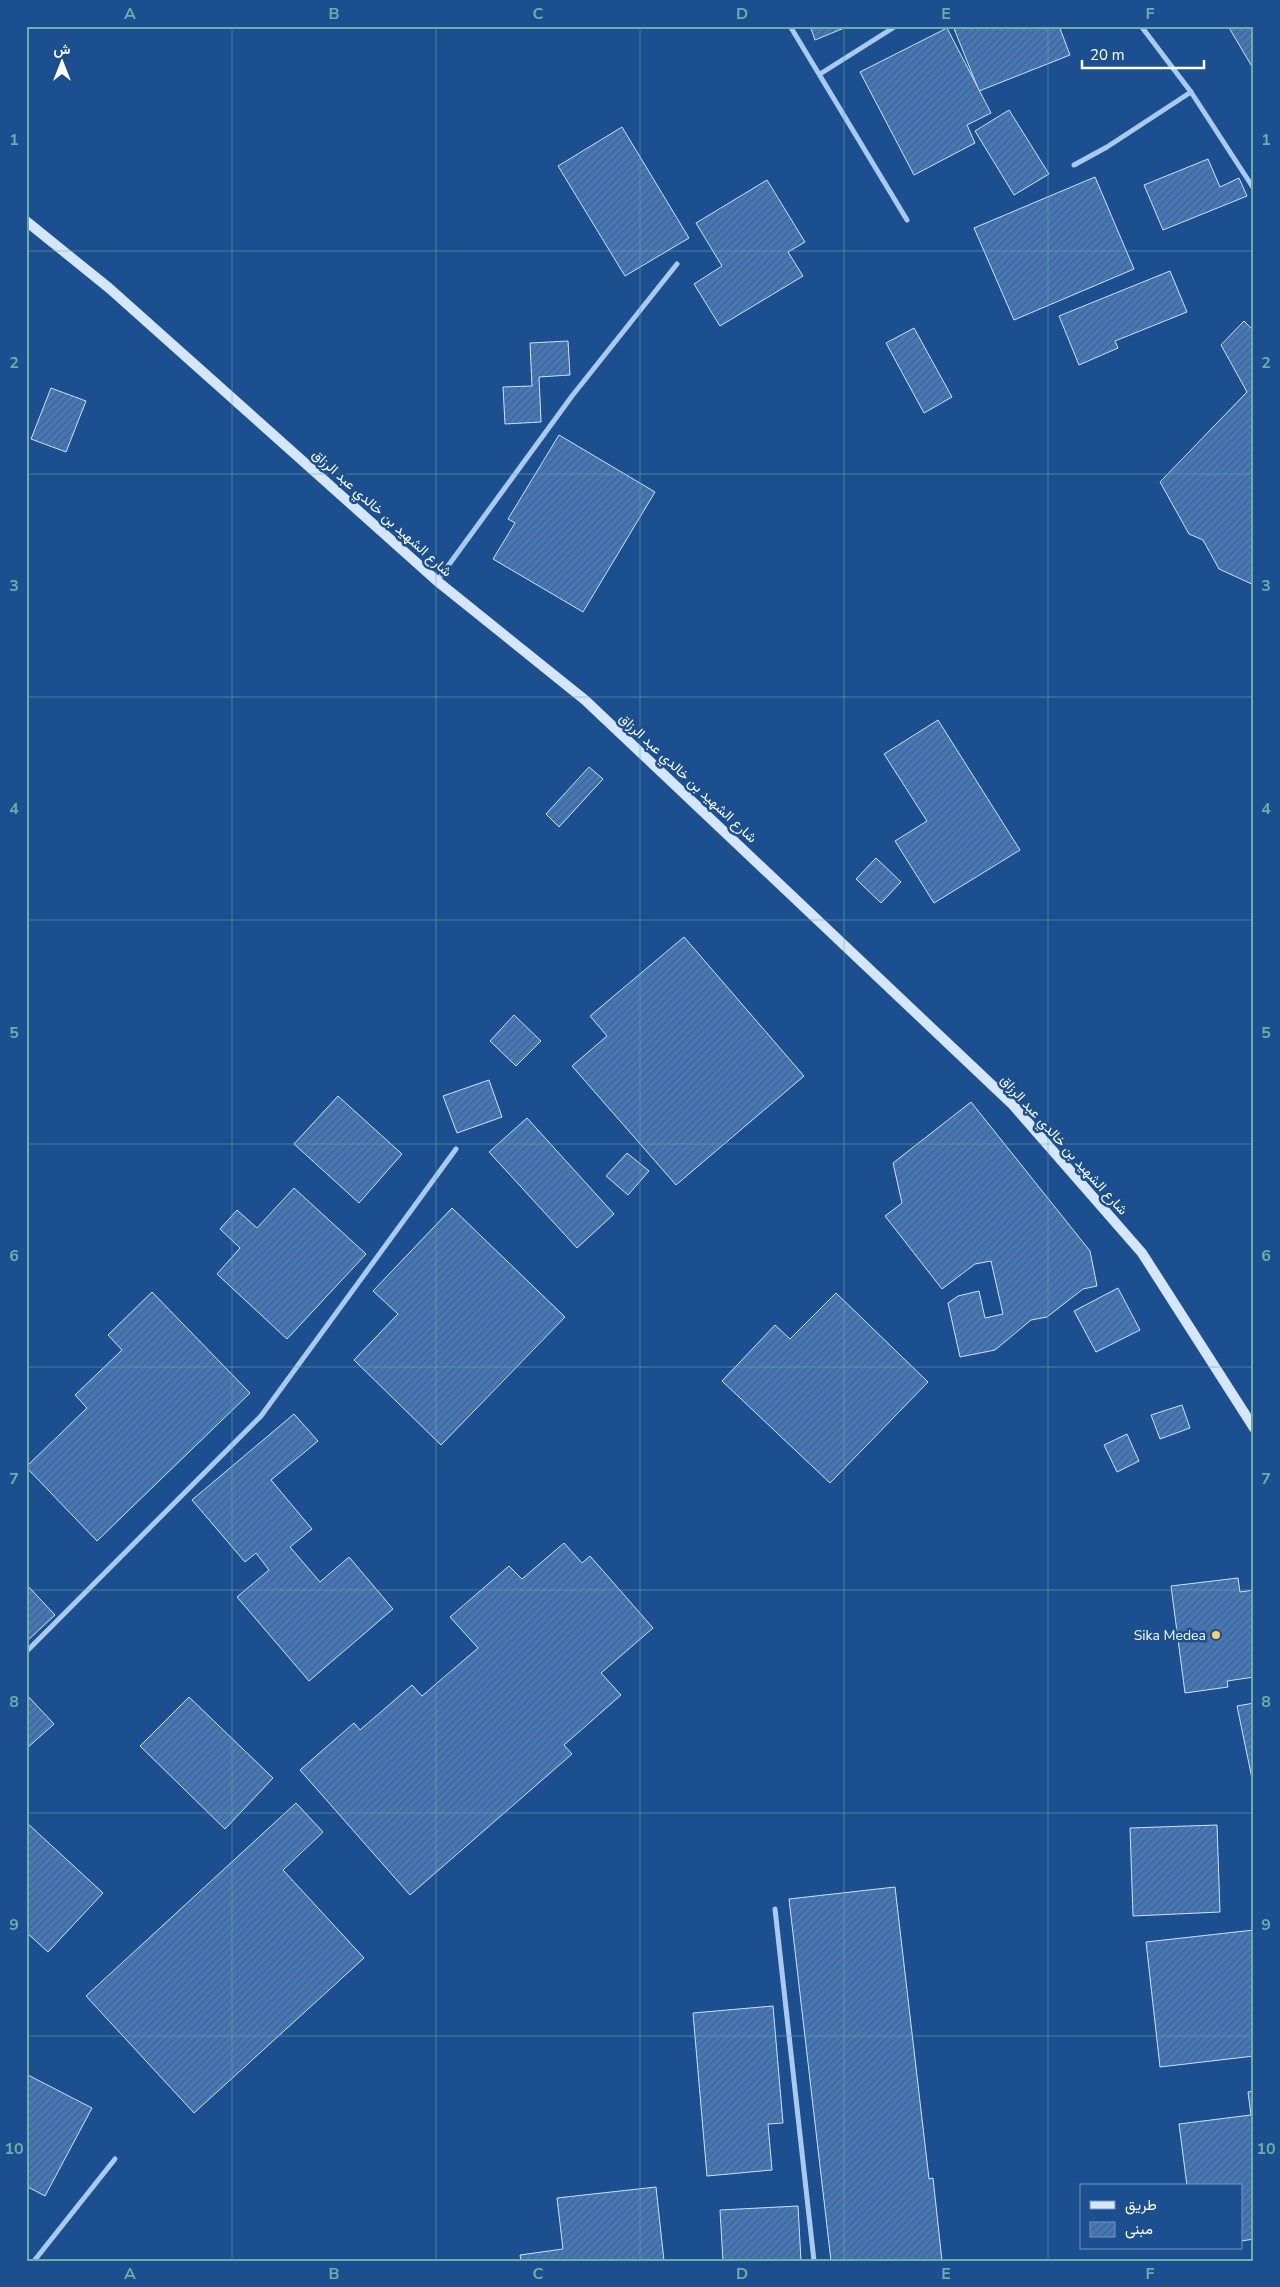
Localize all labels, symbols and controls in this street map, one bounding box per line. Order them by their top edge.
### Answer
text: A [124,3,136,25]
text: B [328,3,340,25]
text: C [533,3,544,25]
text: D [736,3,748,25]
text: E [941,3,951,25]
text: F [1146,3,1155,25]
north arrow [38,38,88,88]
scale bar [1082,38,1205,70]
text: ش [54,40,71,59]
text: 20 m [1090,45,1125,65]
text: 1 [9,129,19,151]
text: 1 [1261,129,1271,151]
text: 2 [9,352,19,374]
text: 2 [1261,352,1271,374]
street label: شارع الشهيد بن خالدي عبد الرزاق [307,445,456,583]
text: 3 [9,575,19,597]
text: 3 [1261,575,1271,597]
street label: شارع الشهيد بن خالدي عبد الرزاق [614,709,761,849]
text: 4 [9,798,19,820]
text: 4 [1261,798,1271,820]
text: 5 [9,1022,19,1044]
text: 5 [1261,1022,1271,1044]
street label: شارع الشهيد بن خالدي عبد الرزاق [994,1071,1132,1220]
text: 6 [9,1245,19,1267]
text: 6 [1261,1245,1271,1267]
text: 7 [9,1468,19,1490]
text: 7 [1261,1468,1271,1490]
place label: Sika Medea [1134,1626,1206,1645]
marker: Sika Medea [1210,1629,1222,1641]
text: 8 [9,1691,19,1713]
text: 8 [1261,1691,1271,1713]
text: 9 [9,1914,19,1936]
text: 9 [1261,1914,1271,1936]
text: 10 [4,2138,24,2160]
text: 10 [1256,2138,1276,2160]
legend [1080,2184,1242,2250]
text: طريق [1125,2195,1157,2215]
text: مبنى [1125,2219,1153,2239]
text: A [124,2263,136,2285]
text: B [328,2263,340,2285]
text: C [533,2263,544,2285]
text: D [736,2263,748,2285]
text: E [941,2263,951,2285]
text: F [1146,2263,1155,2285]

